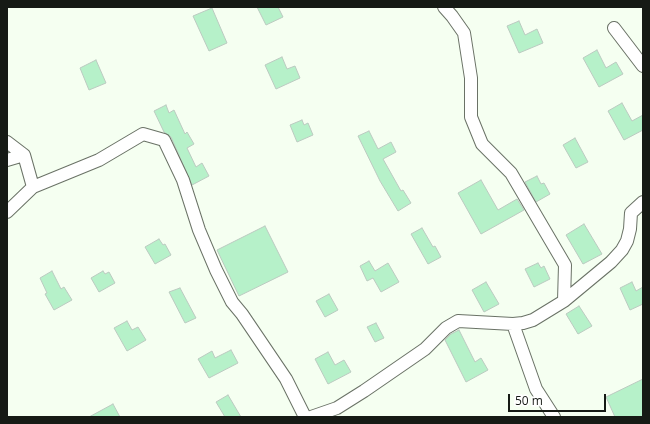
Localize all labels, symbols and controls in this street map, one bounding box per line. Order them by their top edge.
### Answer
scale bar [510,386,608,412]
text: 50 m [515,392,543,409]

